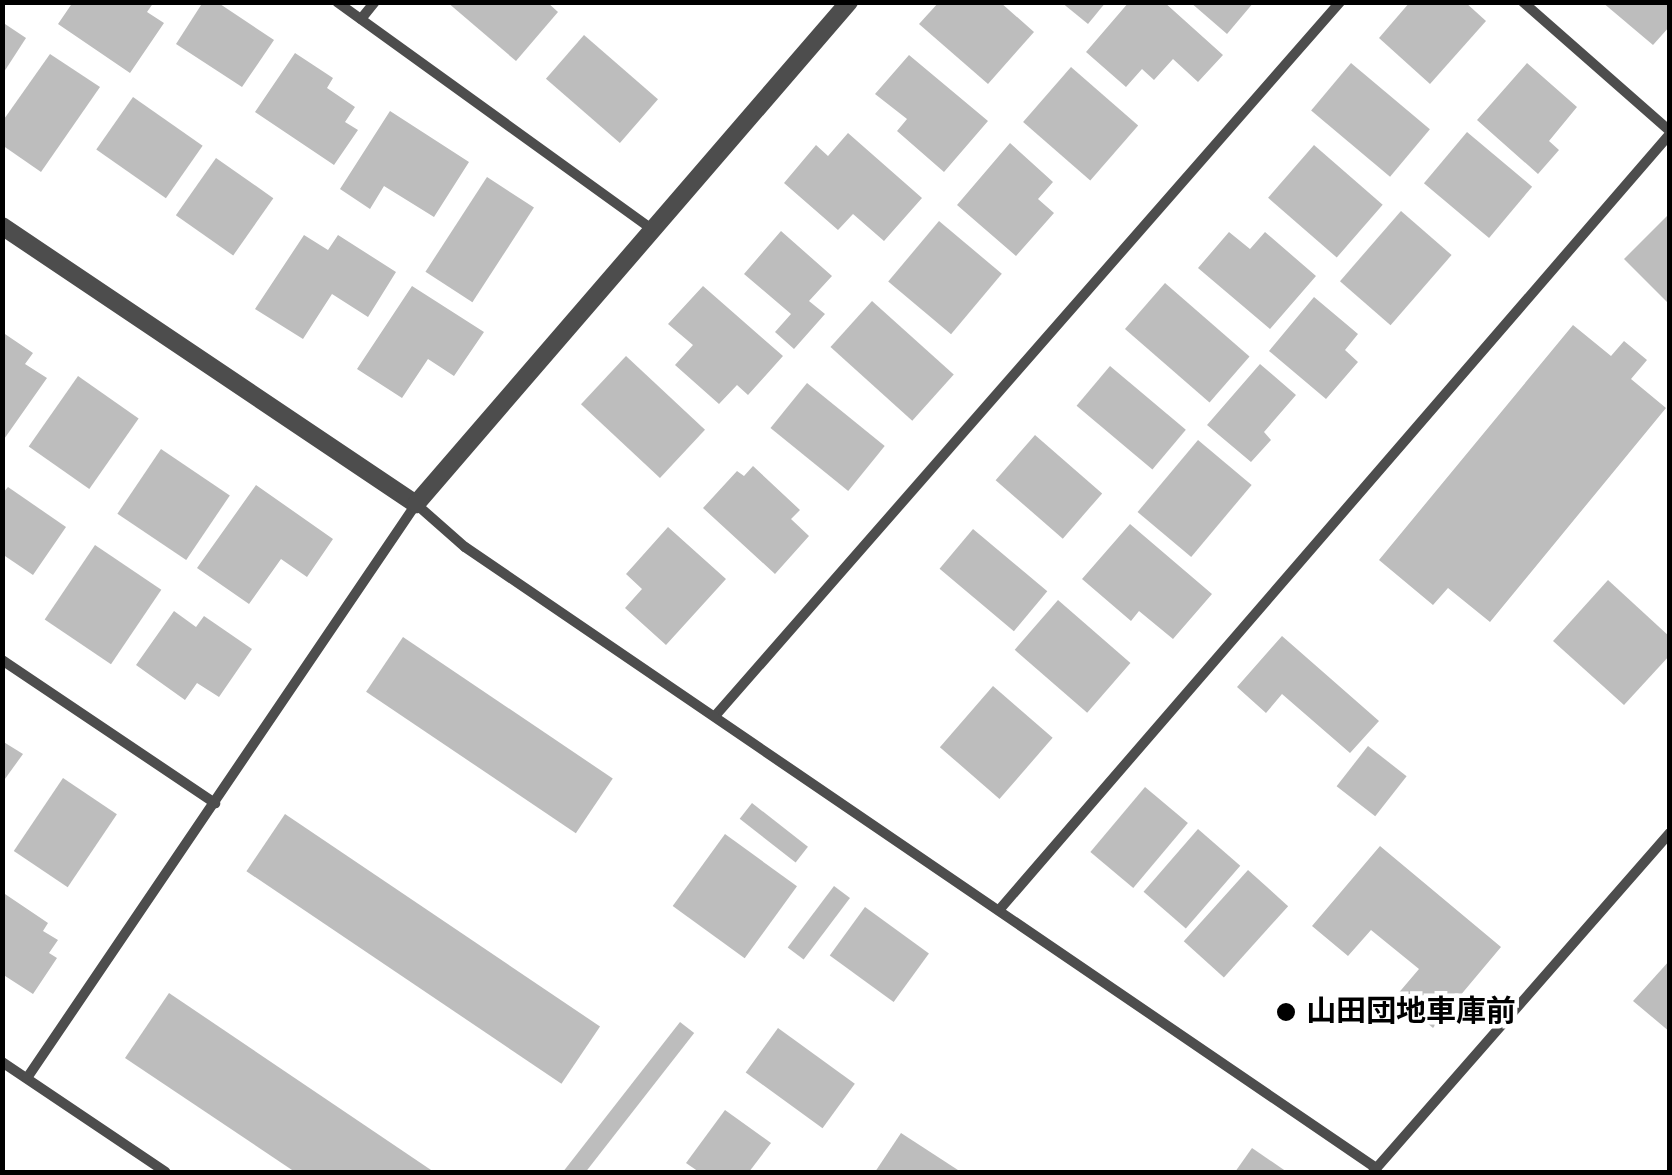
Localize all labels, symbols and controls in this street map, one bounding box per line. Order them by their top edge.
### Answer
place label: 山田団地車庫前 [1306,994,1516,1030]
marker: 山田団地車庫前 [1275,1001,1297,1023]

